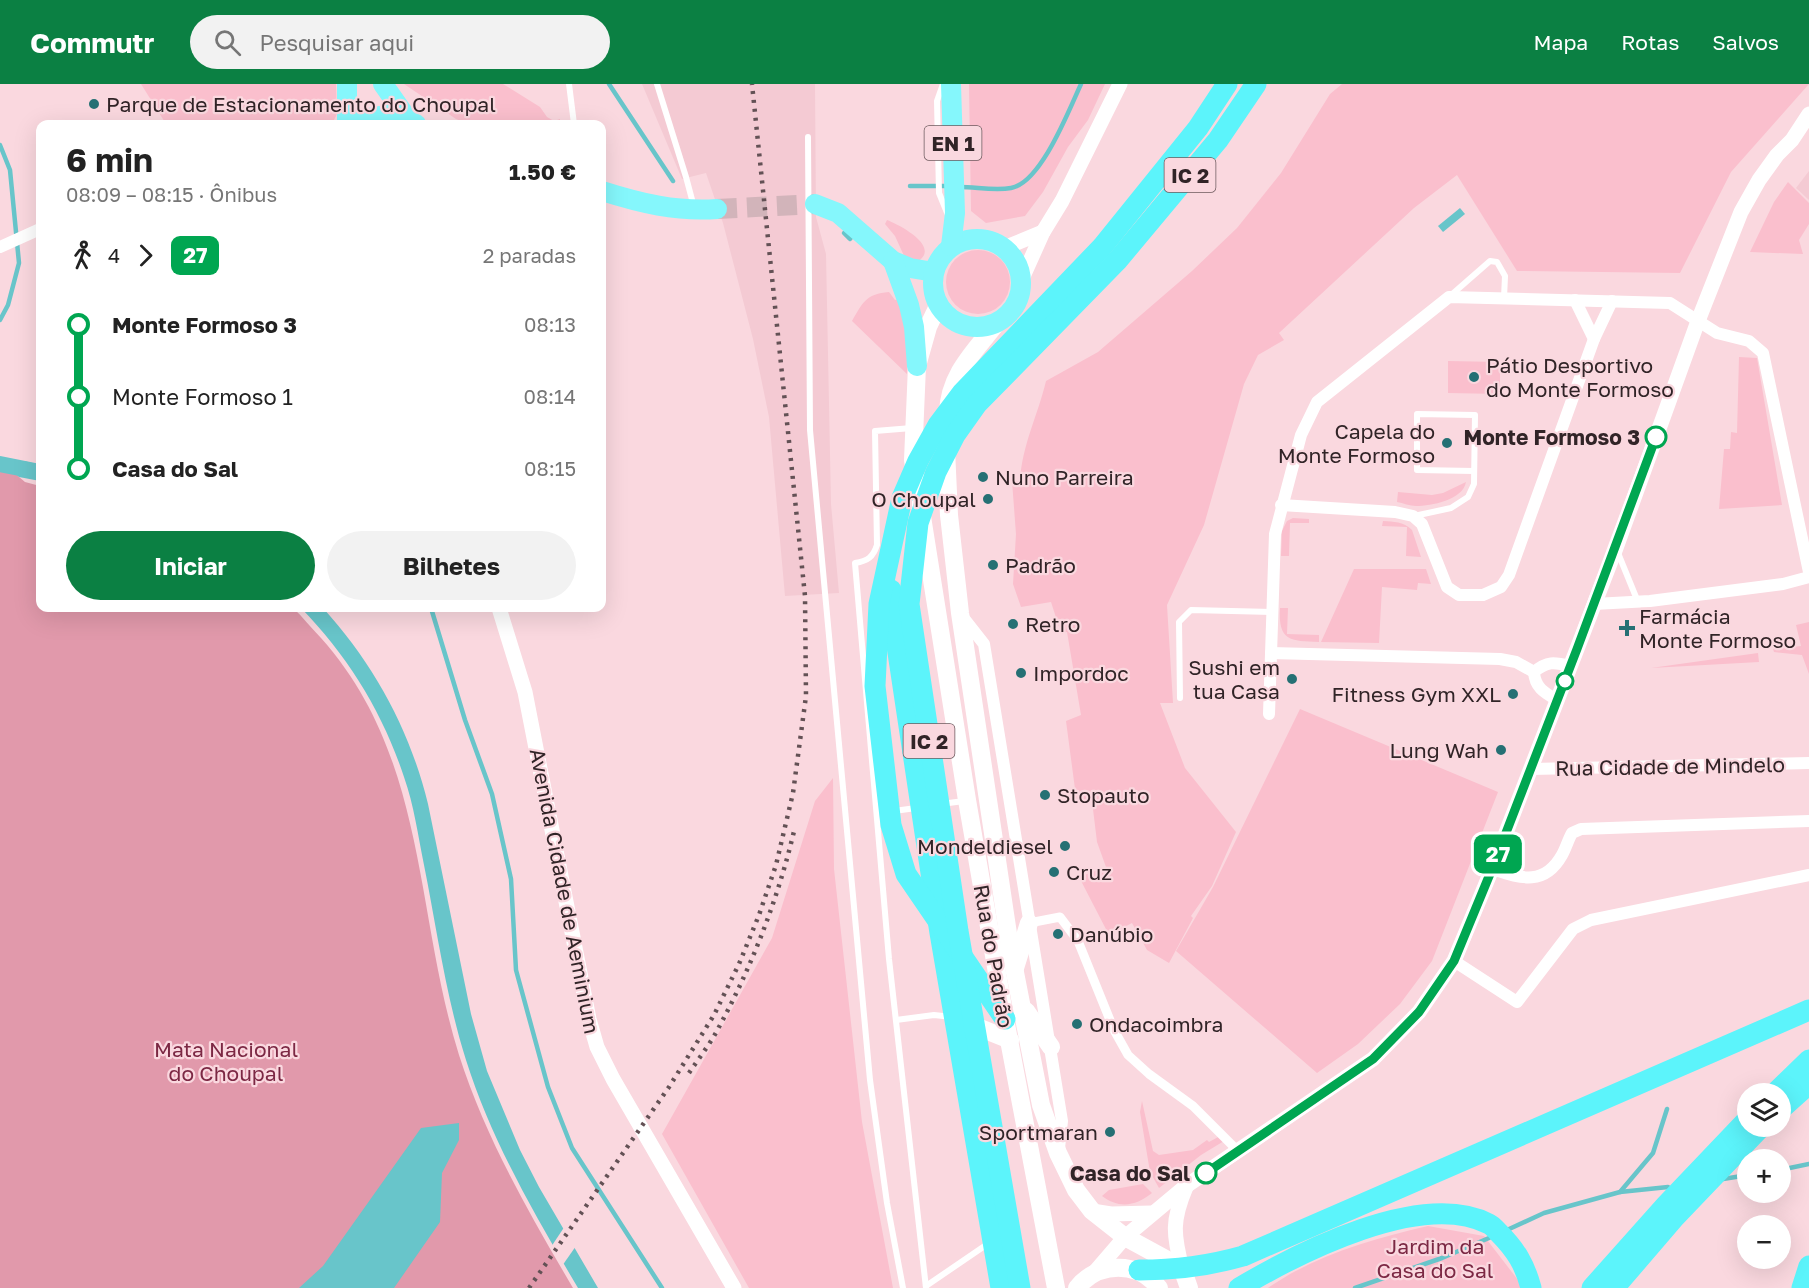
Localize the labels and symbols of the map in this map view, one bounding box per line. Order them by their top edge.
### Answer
place label: Parque de Estacionamento do Choupal [106,91,496,117]
marker: Parque de Estacionamento do Choupal [87,97,101,111]
road number: EN 1 [924,126,982,160]
road number: IC 2 [1164,158,1216,192]
place label: Pátio Desportivo do Monte Formoso [1486,352,1674,402]
marker: Pátio Desportivo do Monte Formoso [1467,370,1481,384]
place label: Capela do Monte Formoso [1278,418,1435,468]
place label: Monte Formoso 3 [1463,424,1640,450]
marker: Monte Formoso 3 [1645,426,1667,448]
marker: Capela do Monte Formoso [1440,436,1454,450]
place label: Nuno Parreira [995,464,1134,490]
marker: Nuno Parreira [976,470,990,484]
place label: O Choupal [871,486,976,512]
marker: O Choupal [981,492,995,506]
place label: Padrão [1005,552,1076,578]
marker: Padrão [986,558,1000,572]
place label: Farmácia Monte Formoso [1639,603,1796,653]
place label: Retro [1025,611,1080,637]
marker: Retro [1006,617,1020,631]
marker: Farmácia Monte Formoso [1620,621,1634,635]
place label: Sushi em tua Casa [1188,654,1280,704]
place label: Impordoc [1033,660,1129,686]
marker: Impordoc [1014,666,1028,680]
marker: Sushi em tua Casa [1285,672,1299,686]
unlabelled marker [1556,672,1574,690]
place label: Fitness Gym XXL [1332,681,1501,707]
marker: Fitness Gym XXL [1506,687,1520,701]
road number: IC 2 [904,724,954,758]
place label: Lung Wah [1390,737,1489,763]
marker: Lung Wah [1494,743,1508,757]
street label: Avenida Cidade de Aeminium [525,746,605,1036]
street label: Rua Cidade de Mindelo [1555,751,1785,781]
place label: Stopauto [1057,782,1150,808]
marker: Stopauto [1038,788,1052,802]
place label: Mondeldiesel [917,833,1053,859]
line badge: 27 [1471,834,1525,874]
marker: Mondeldiesel [1058,839,1072,853]
place label: Cruz [1066,859,1112,885]
marker: Cruz [1047,865,1061,879]
street label: Rua do Padrão [969,882,1019,1030]
place label: Danúbio [1070,921,1153,947]
marker: Danúbio [1051,927,1065,941]
place label: Ondacoimbra [1089,1011,1223,1037]
marker: Ondacoimbra [1070,1017,1084,1031]
park label: Mata Nacional do Choupal [154,1036,298,1086]
place label: Sportmaran [979,1119,1098,1145]
marker: Sportmaran [1103,1125,1117,1139]
place label: Casa do Sal [1070,1160,1190,1186]
marker: Casa do Sal [1195,1162,1217,1184]
park label: Jardim da Casa do Sal [1376,1233,1494,1283]

